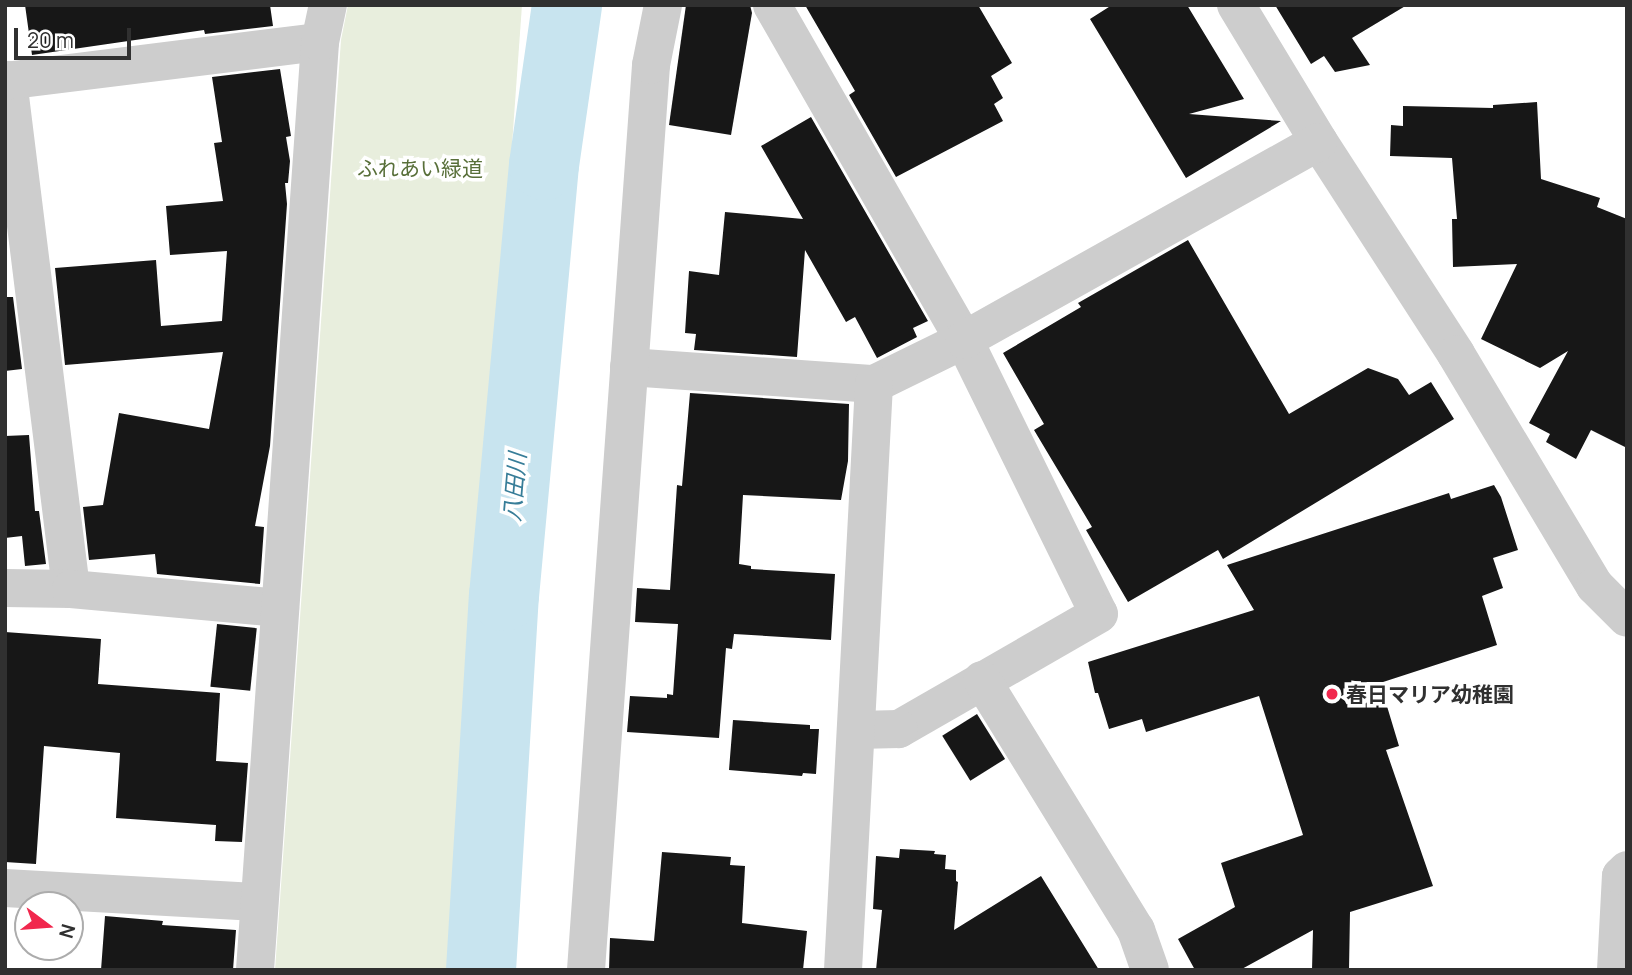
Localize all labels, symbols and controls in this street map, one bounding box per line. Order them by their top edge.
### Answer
scale bar [18,14,135,58]
text: 20 m [27,26,74,54]
park label: ふれあい緑道 [357,155,483,181]
water label: 八田川 [497,451,531,523]
place label: 春日マリア幼稚園 [1346,681,1514,707]
marker: 春日マリア幼稚園 [1324,686,1340,702]
north arrow [14,891,84,961]
text: N [53,921,82,941]

